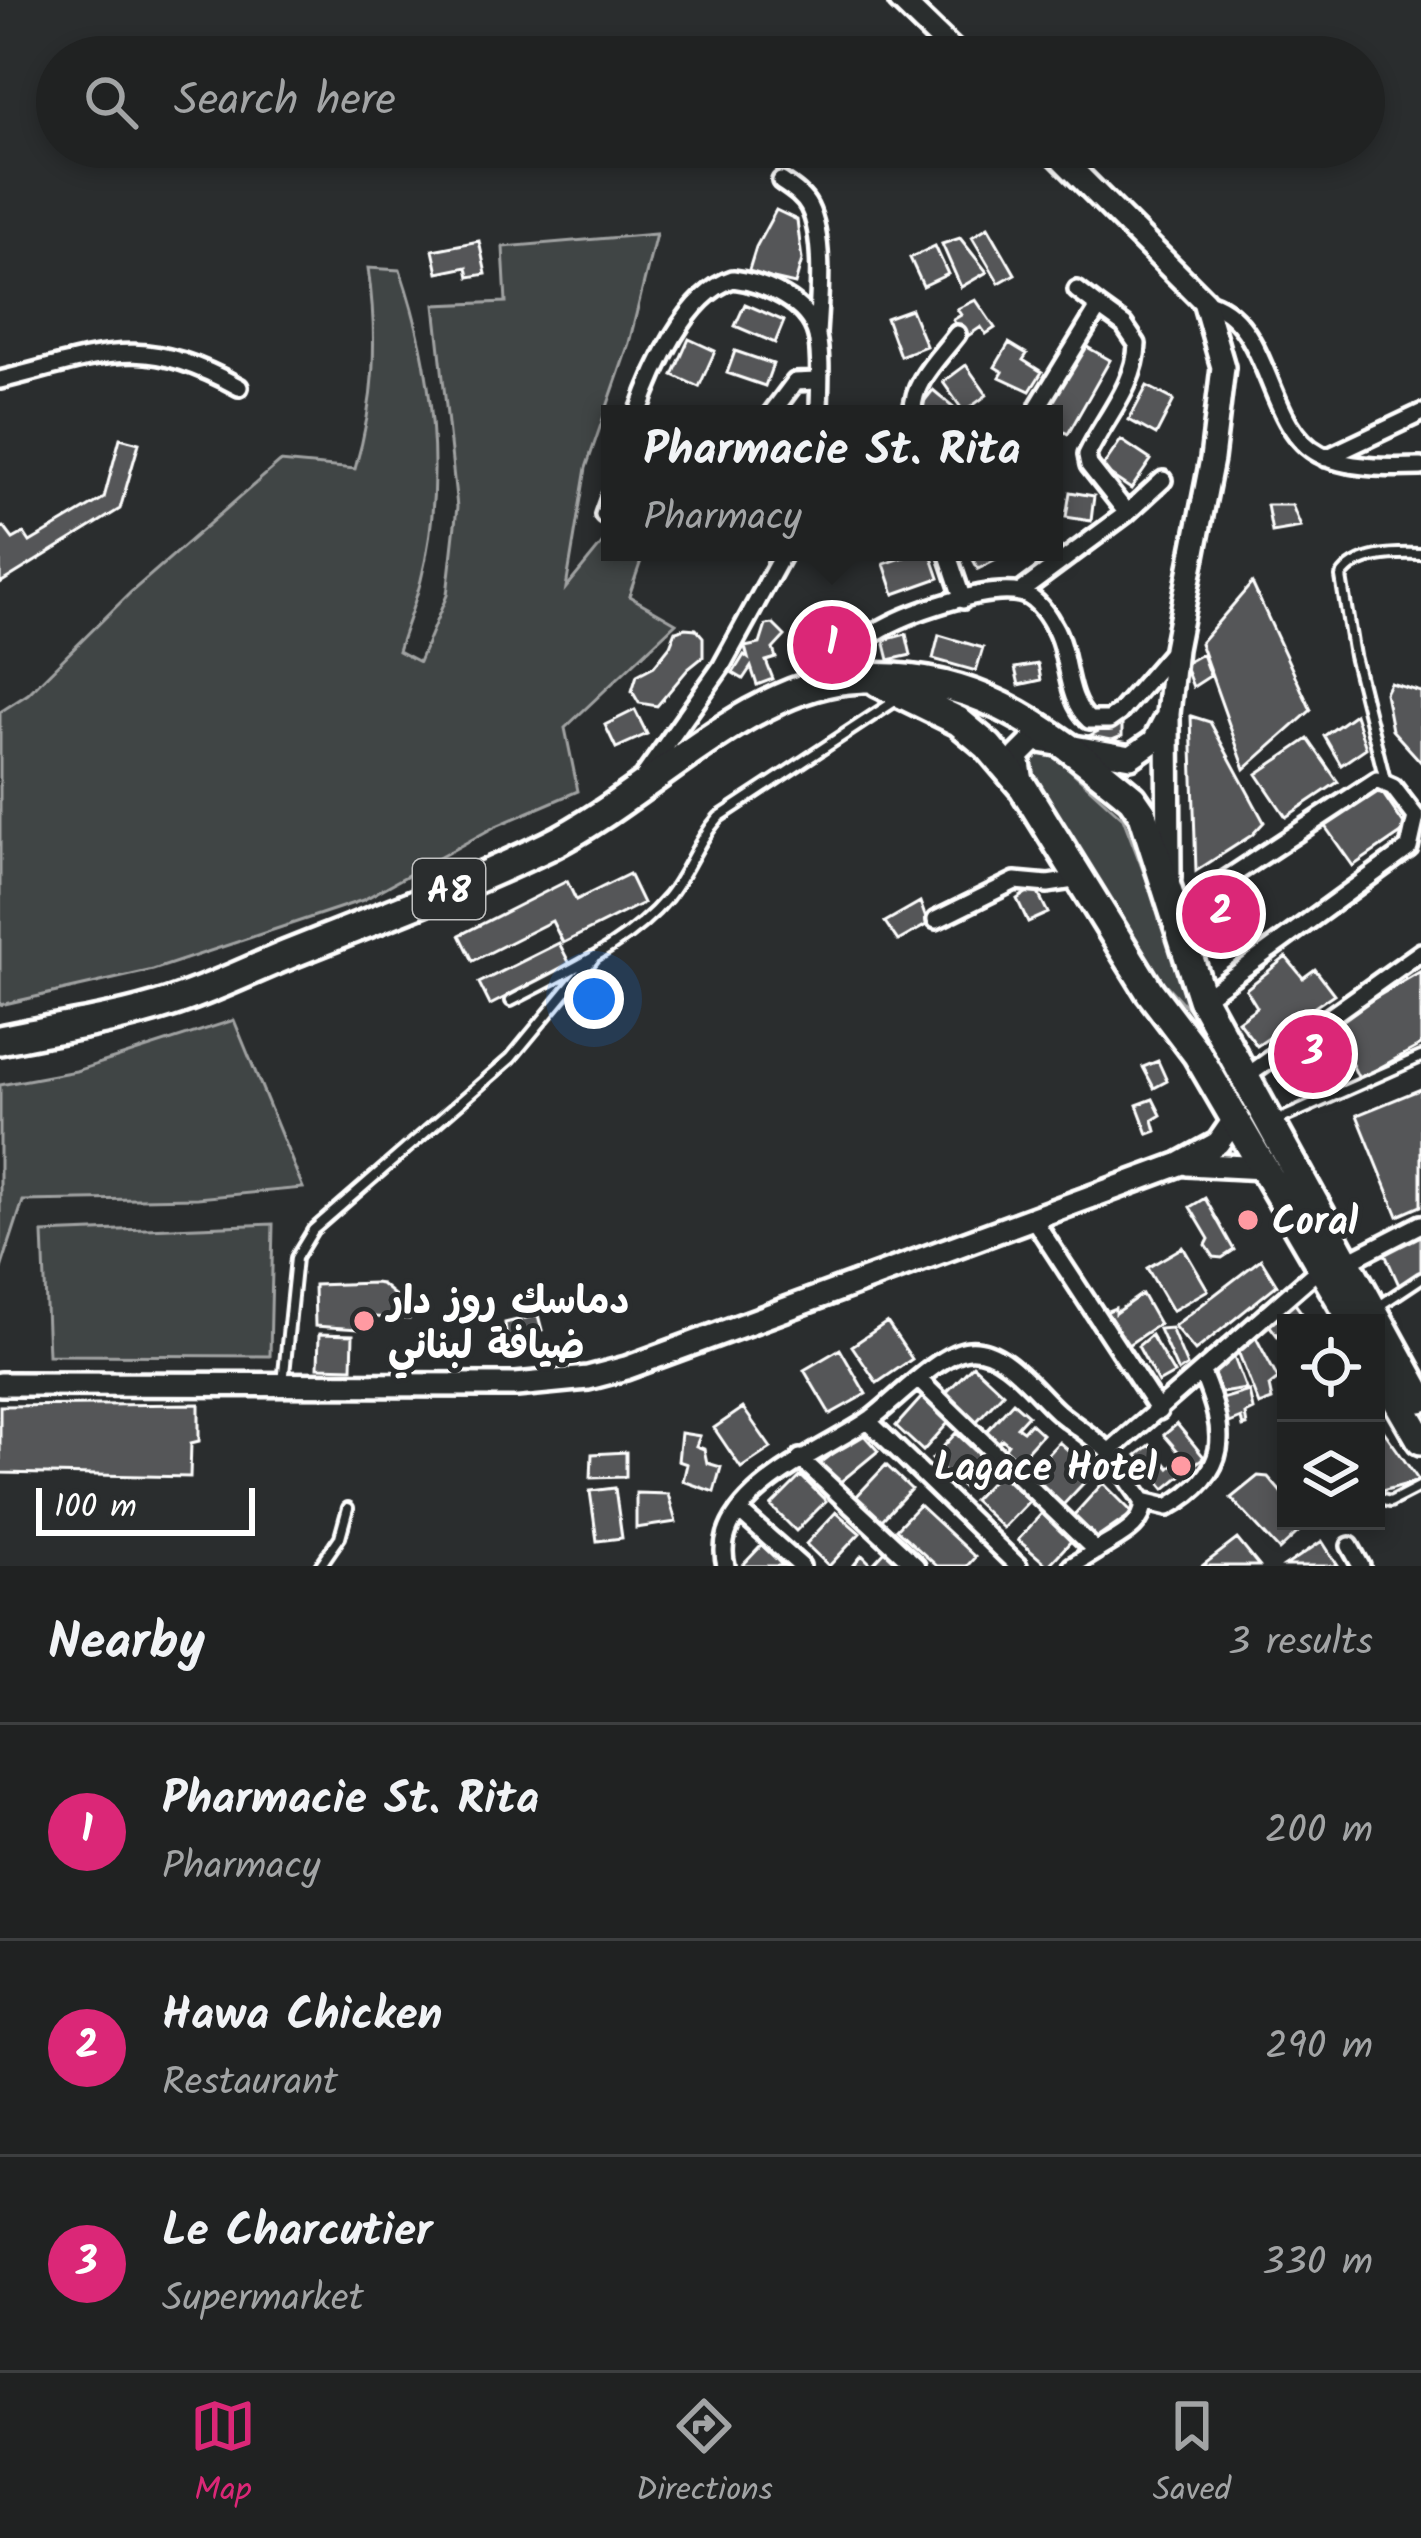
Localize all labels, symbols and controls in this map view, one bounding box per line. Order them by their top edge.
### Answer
search box [36,36,1385,168]
text: Search here [174,66,396,138]
icon: search [78,69,144,135]
popup [601,405,1063,561]
text: Pharmacie St. Rita [643,416,1021,488]
text: Pharmacy [643,488,802,550]
pin: 1 [793,600,871,690]
road number: A8 [413,859,485,919]
pin: 2 [1182,869,1260,959]
your location [564,969,624,1029]
pin: 3 [1274,1009,1352,1099]
place label: Coral [1272,1193,1359,1255]
marker: Coral [1235,1207,1261,1233]
place label: دماسك روز دار ضيافة لبناني [385,1272,629,1379]
marker: دماسك روز دار ضيافة لبناني [351,1308,377,1334]
map controls [1277,1314,1385,1530]
button: locate [1277,1314,1385,1422]
button: layers [1277,1422,1385,1530]
place label: Lagace Hotel [934,1439,1158,1501]
marker: Lagace Hotel [1168,1453,1194,1479]
scale bar [36,1482,255,1535]
text: 100 m [54,1482,137,1535]
text: Nearby [48,1604,205,1685]
text: 3 results [1228,1613,1373,1675]
text: Pharmacie St. Rita [162,1765,539,1837]
text: 1 [81,1801,93,1863]
text: 200 m [1265,1801,1373,1863]
text: Pharmacy [162,1837,320,1899]
text: Hawa Chicken [162,1981,442,2053]
text: 2 [76,2017,98,2079]
text: 290 m [1265,2017,1373,2079]
text: Restaurant [162,2053,338,2115]
text: Le Charcutier [162,2197,432,2269]
text: 3 [76,2233,98,2295]
text: 330 m [1262,2233,1373,2295]
text: Supermarket [162,2269,364,2331]
tab: Map [190,2393,256,2518]
tab: Directions [636,2393,773,2518]
tab: Saved [1153,2393,1231,2518]

